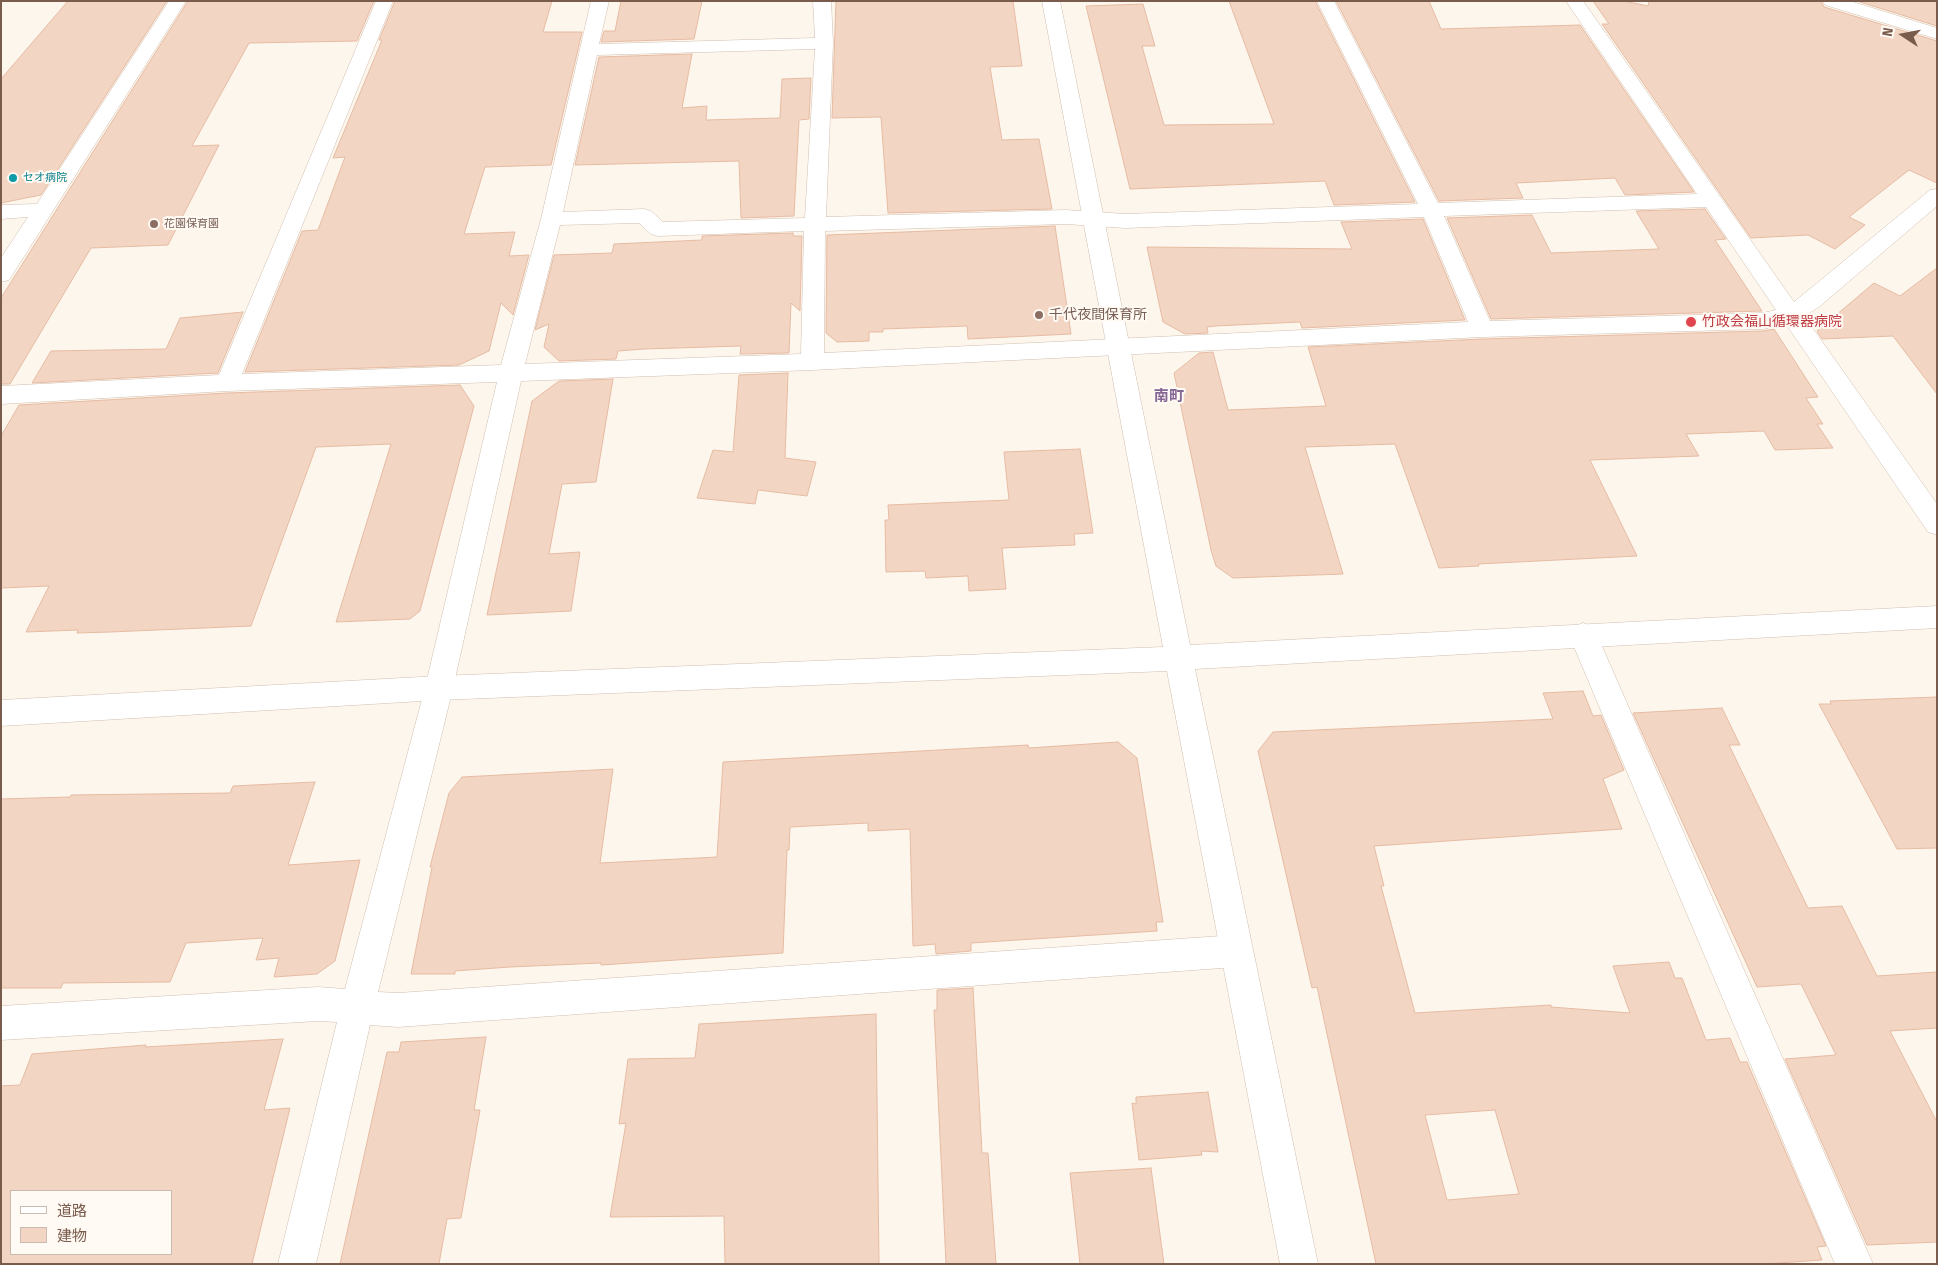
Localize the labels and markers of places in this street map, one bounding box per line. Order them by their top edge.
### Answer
place label: セオ病院 [23,171,67,185]
marker: セオ病院 [7,172,19,184]
place label: 花園保育園 [164,217,219,231]
marker: 花園保育園 [148,218,160,230]
place label: 千代夜間保育所 [1049,307,1147,323]
marker: 千代夜間保育所 [1033,309,1045,321]
place label: 竹政会福山循環器病院 [1702,314,1842,330]
marker: 竹政会福山循環器病院 [1684,315,1698,329]

